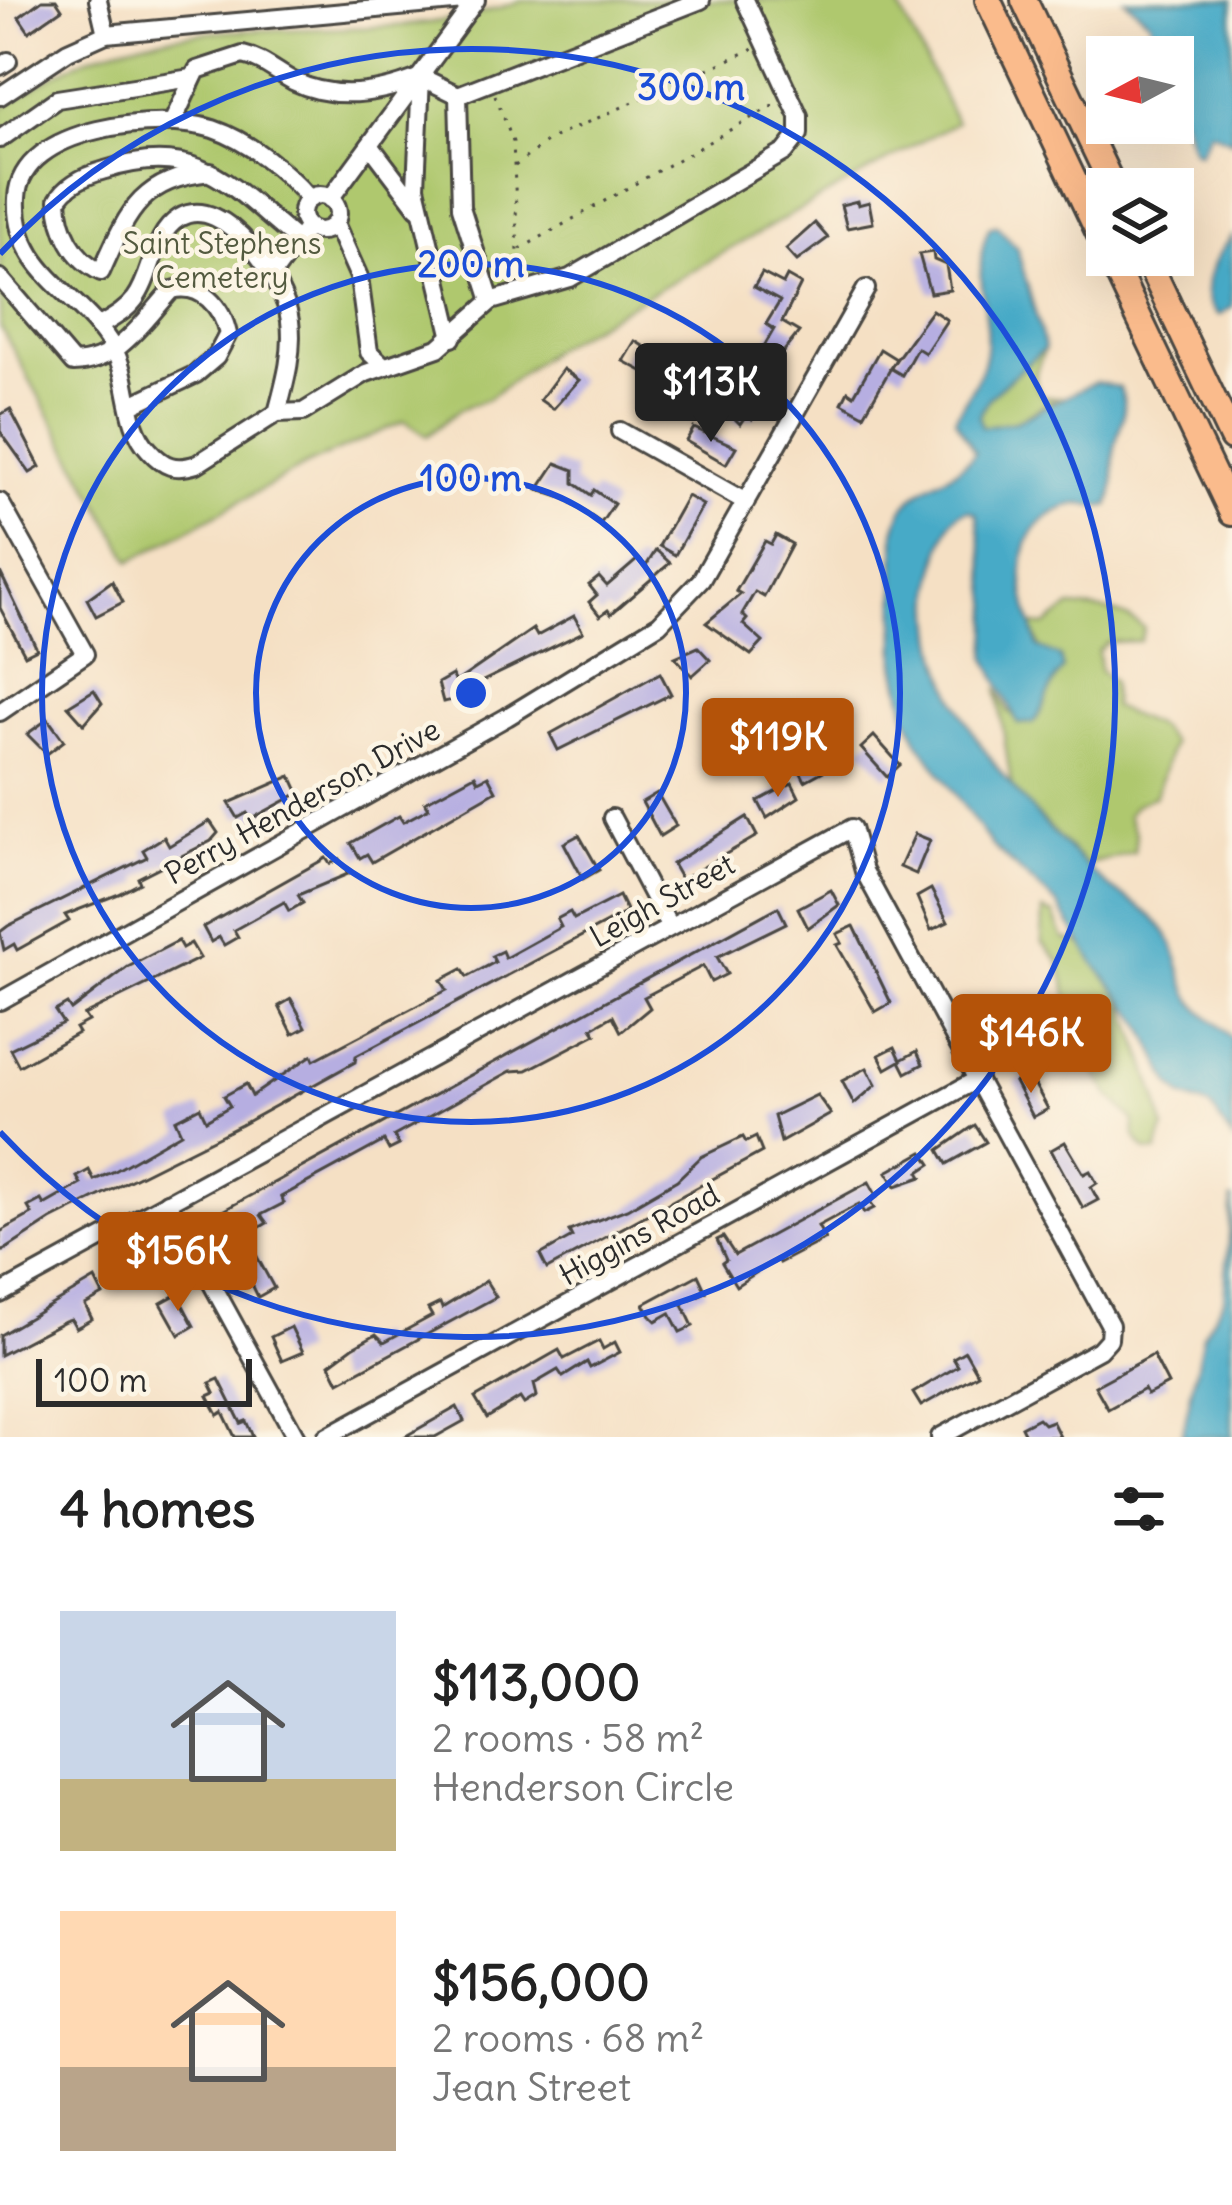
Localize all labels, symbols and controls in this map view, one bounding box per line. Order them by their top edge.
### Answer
north arrow [1086,36,1194,144]
map controls [1086,36,1194,276]
text: 300 m [637,65,745,110]
button: layers [1086,168,1194,276]
park label: Saint Stephens Cemetery [123,224,321,296]
text: 200 m [417,242,525,287]
pin: $113K [627,343,795,445]
text: $113K [662,357,760,406]
text: 100 m [420,456,522,501]
centre of rings [450,672,492,714]
pin: $119K [694,698,862,800]
street label: Perry Henderson Drive [158,710,446,892]
text: $119K [729,712,827,761]
street label: Leigh Street [583,845,741,955]
pin: $146K [947,994,1115,1096]
text: $146K [978,1008,1084,1057]
street label: Higgins Road [552,1174,726,1294]
pin: $156K [94,1212,262,1314]
text: $156K [125,1226,231,1275]
scale bar [36,1353,252,1406]
text: 100 m [54,1359,147,1401]
icon: filters [1106,1476,1172,1542]
text: 4 homes [60,1477,255,1541]
text: $113,000 [432,1650,640,1714]
icon: home [156,1659,300,1803]
text: 2 rooms · 58 m² [432,1714,704,1763]
text: Henderson Circle [432,1763,734,1812]
text: $156,000 [432,1950,650,2014]
icon: home [156,1959,300,2103]
text: 2 rooms · 68 m² [432,2014,704,2063]
text: Jean Street [432,2063,631,2112]

